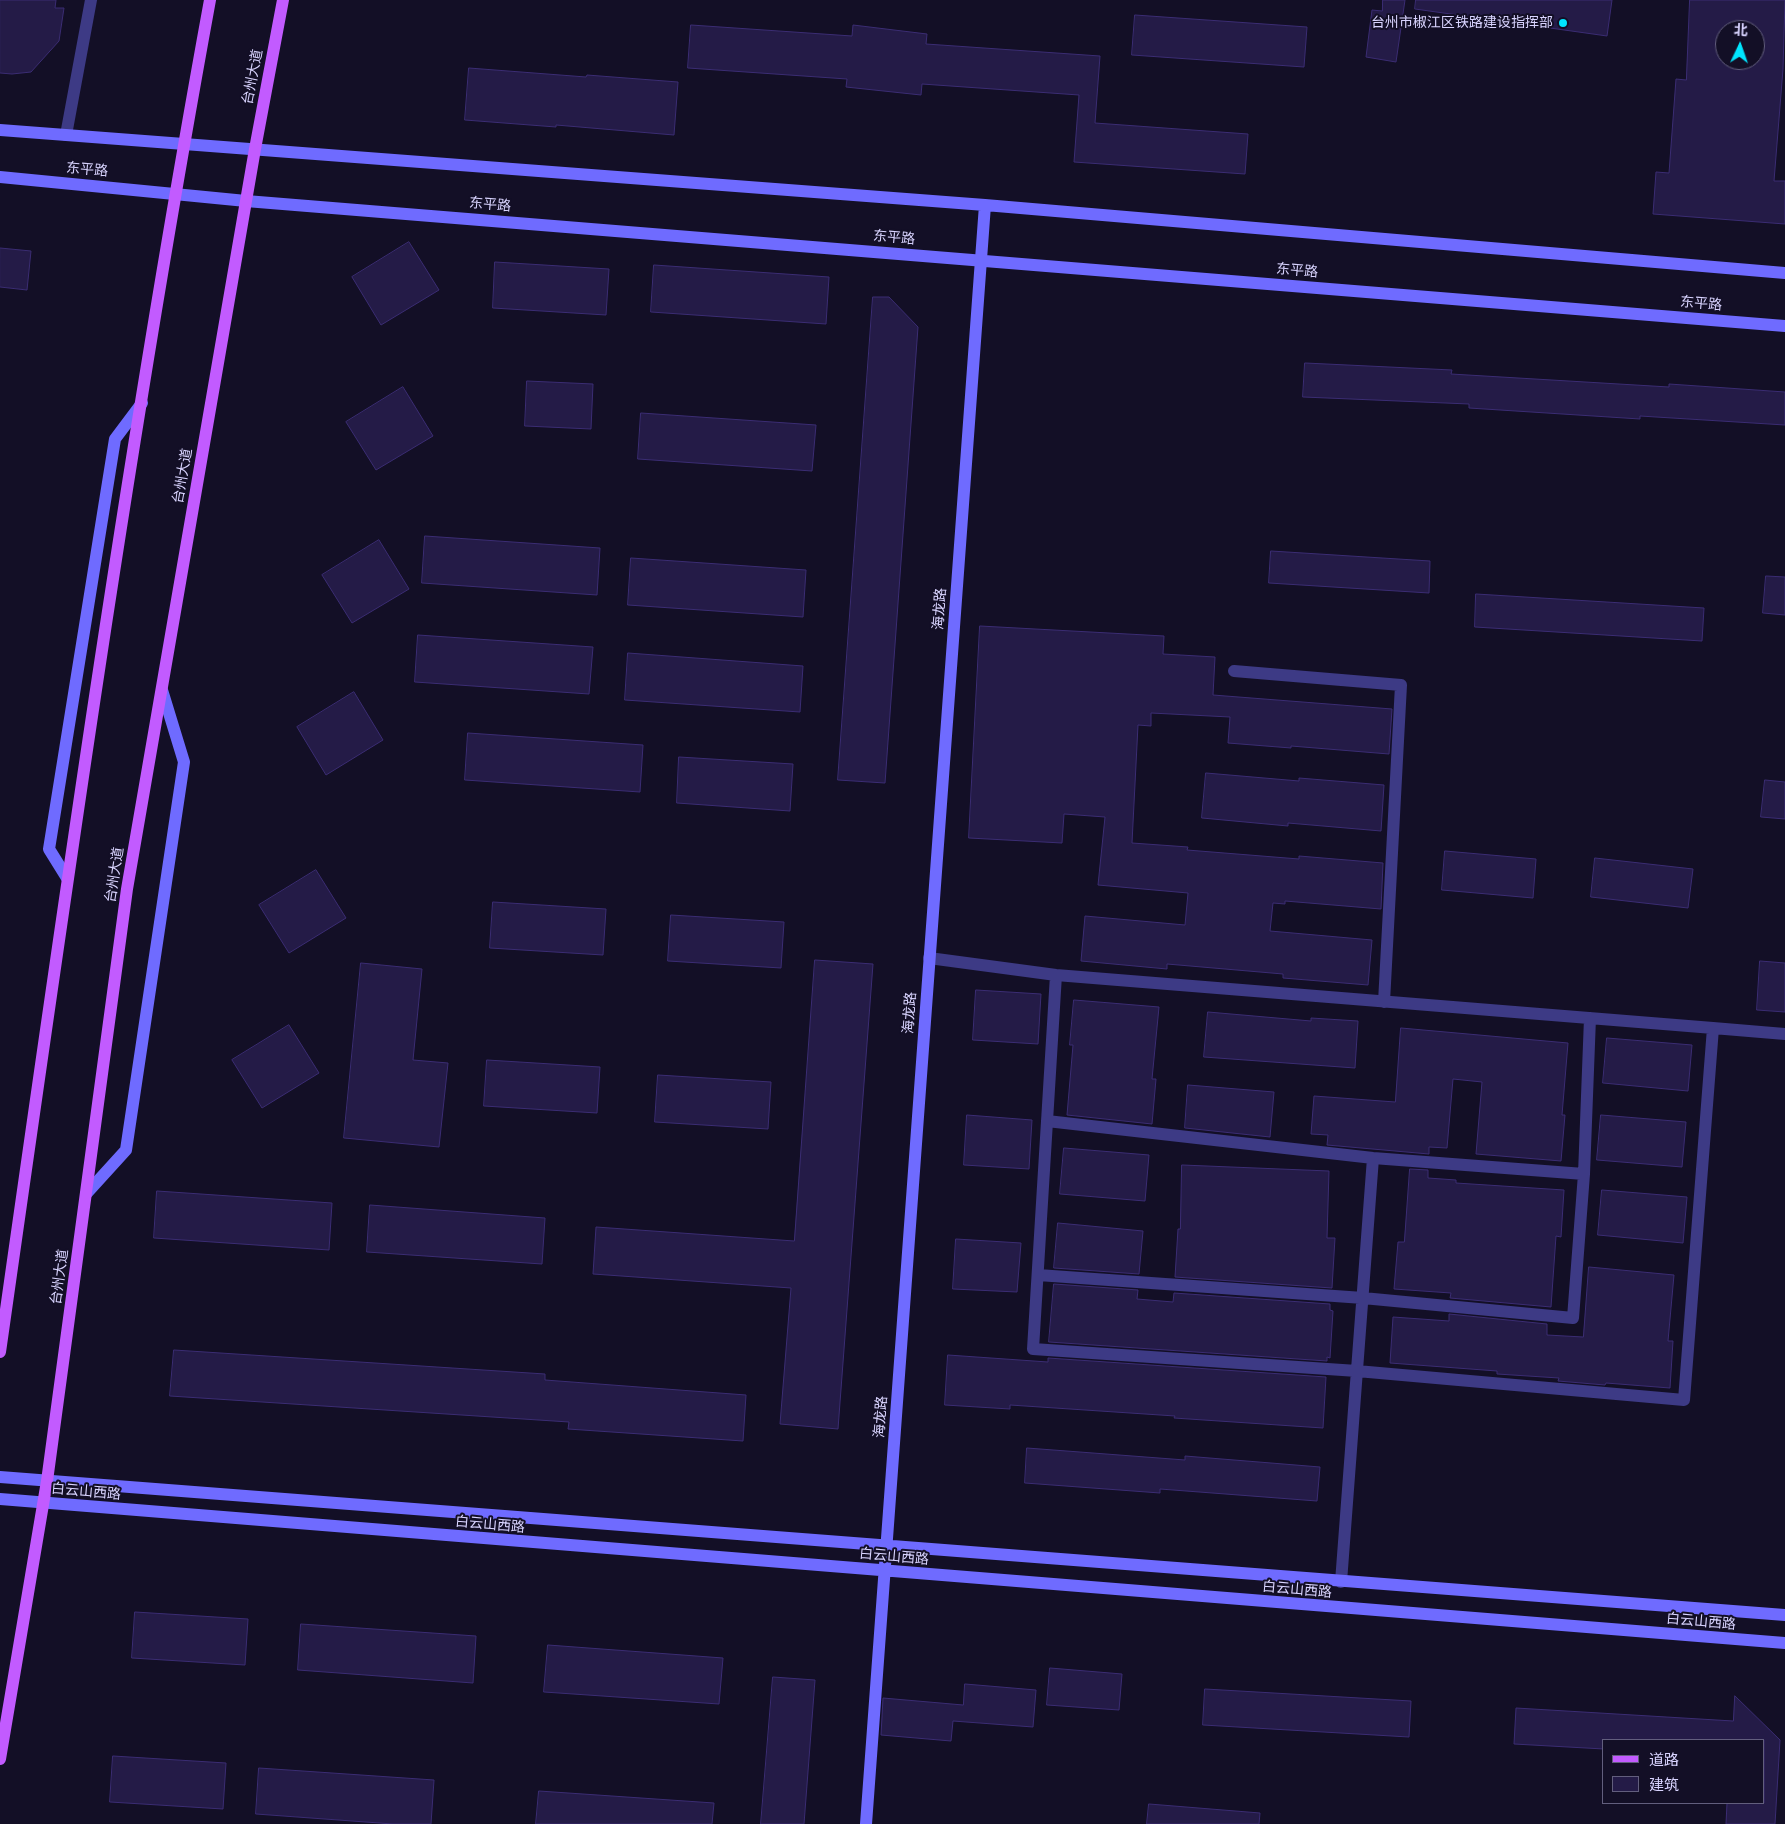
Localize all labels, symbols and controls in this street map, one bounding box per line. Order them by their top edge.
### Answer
place label: 台州市椒江区铁路建设指挥部 [1371,15,1553,31]
marker: 台州市椒江区铁路建设指挥部 [1557,17,1569,29]
north arrow [1715,20,1765,70]
text: 北 [1733,22,1748,39]
street label: 台州大道 [239,48,267,106]
street label: 东平路 [65,160,109,180]
street label: 东平路 [468,195,512,215]
street label: 东平路 [872,228,916,248]
street label: 东平路 [1275,261,1319,281]
street label: 东平路 [1679,294,1723,314]
street label: 台州大道 [170,447,196,505]
street label: 海龙路 [930,587,950,631]
street label: 台州大道 [102,846,128,904]
street label: 海龙路 [900,991,920,1035]
street label: 台州大道 [48,1248,72,1306]
street label: 海龙路 [871,1395,891,1439]
street label: 白云山西路 [50,1481,122,1503]
street label: 白云山西路 [454,1514,526,1536]
street label: 白云山西路 [858,1546,930,1568]
street label: 白云山西路 [1261,1579,1333,1601]
street label: 白云山西路 [1665,1611,1737,1633]
legend [1602,1739,1765,1804]
text: 道路 [1649,1751,1679,1769]
text: 建筑 [1649,1776,1679,1794]

